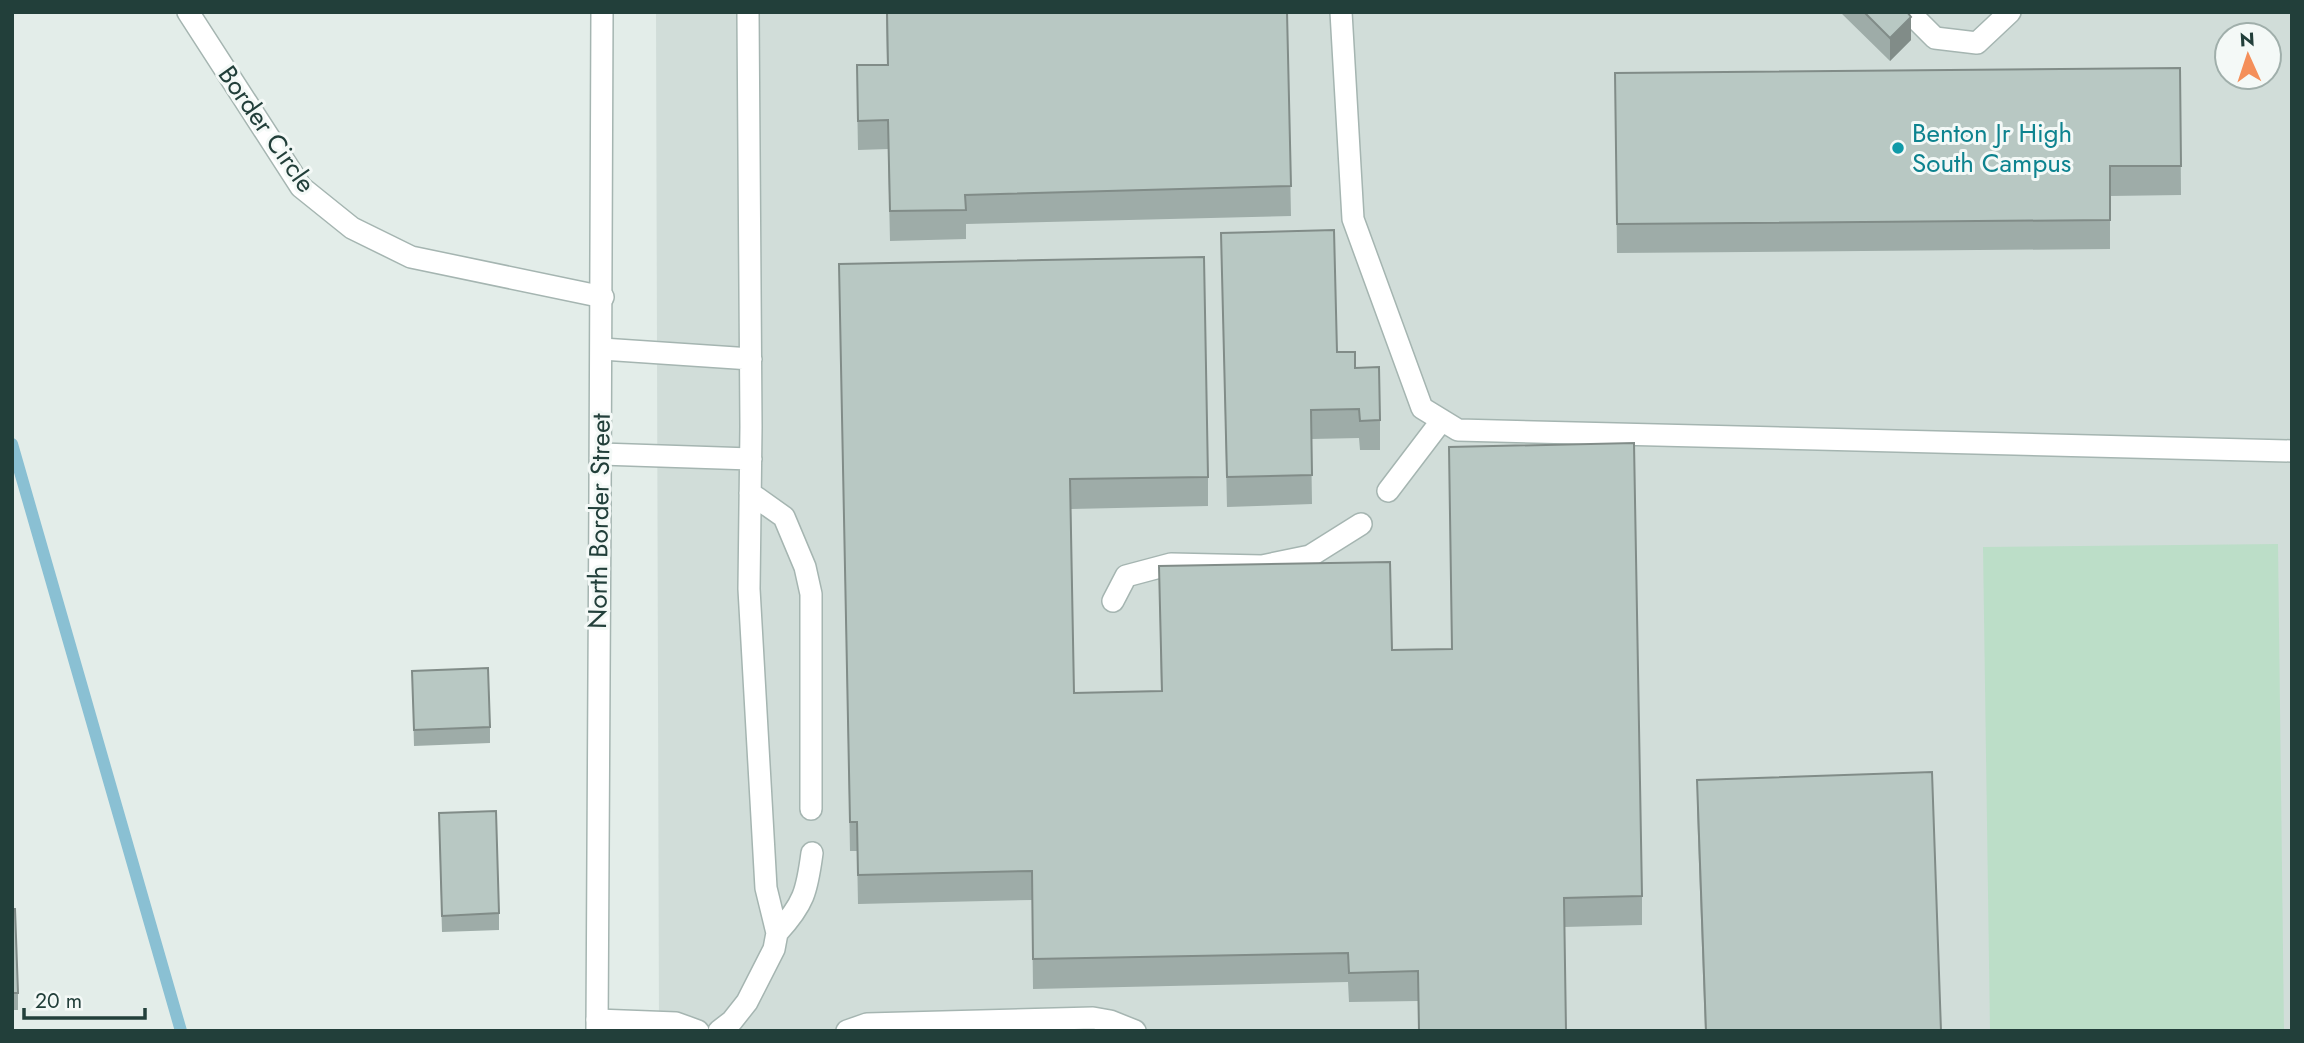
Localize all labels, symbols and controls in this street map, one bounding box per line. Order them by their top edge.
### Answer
north arrow [2213,21,2283,91]
text: N [2239,26,2255,53]
street label: Border Circle [209,58,325,200]
place label: Benton Jr High South Campus [1912,114,2072,182]
marker: Benton Jr High South Campus [1890,140,1906,156]
street label: North Border Street [578,412,620,629]
scale bar [24,976,145,1020]
text: 20 m [35,986,82,1016]

